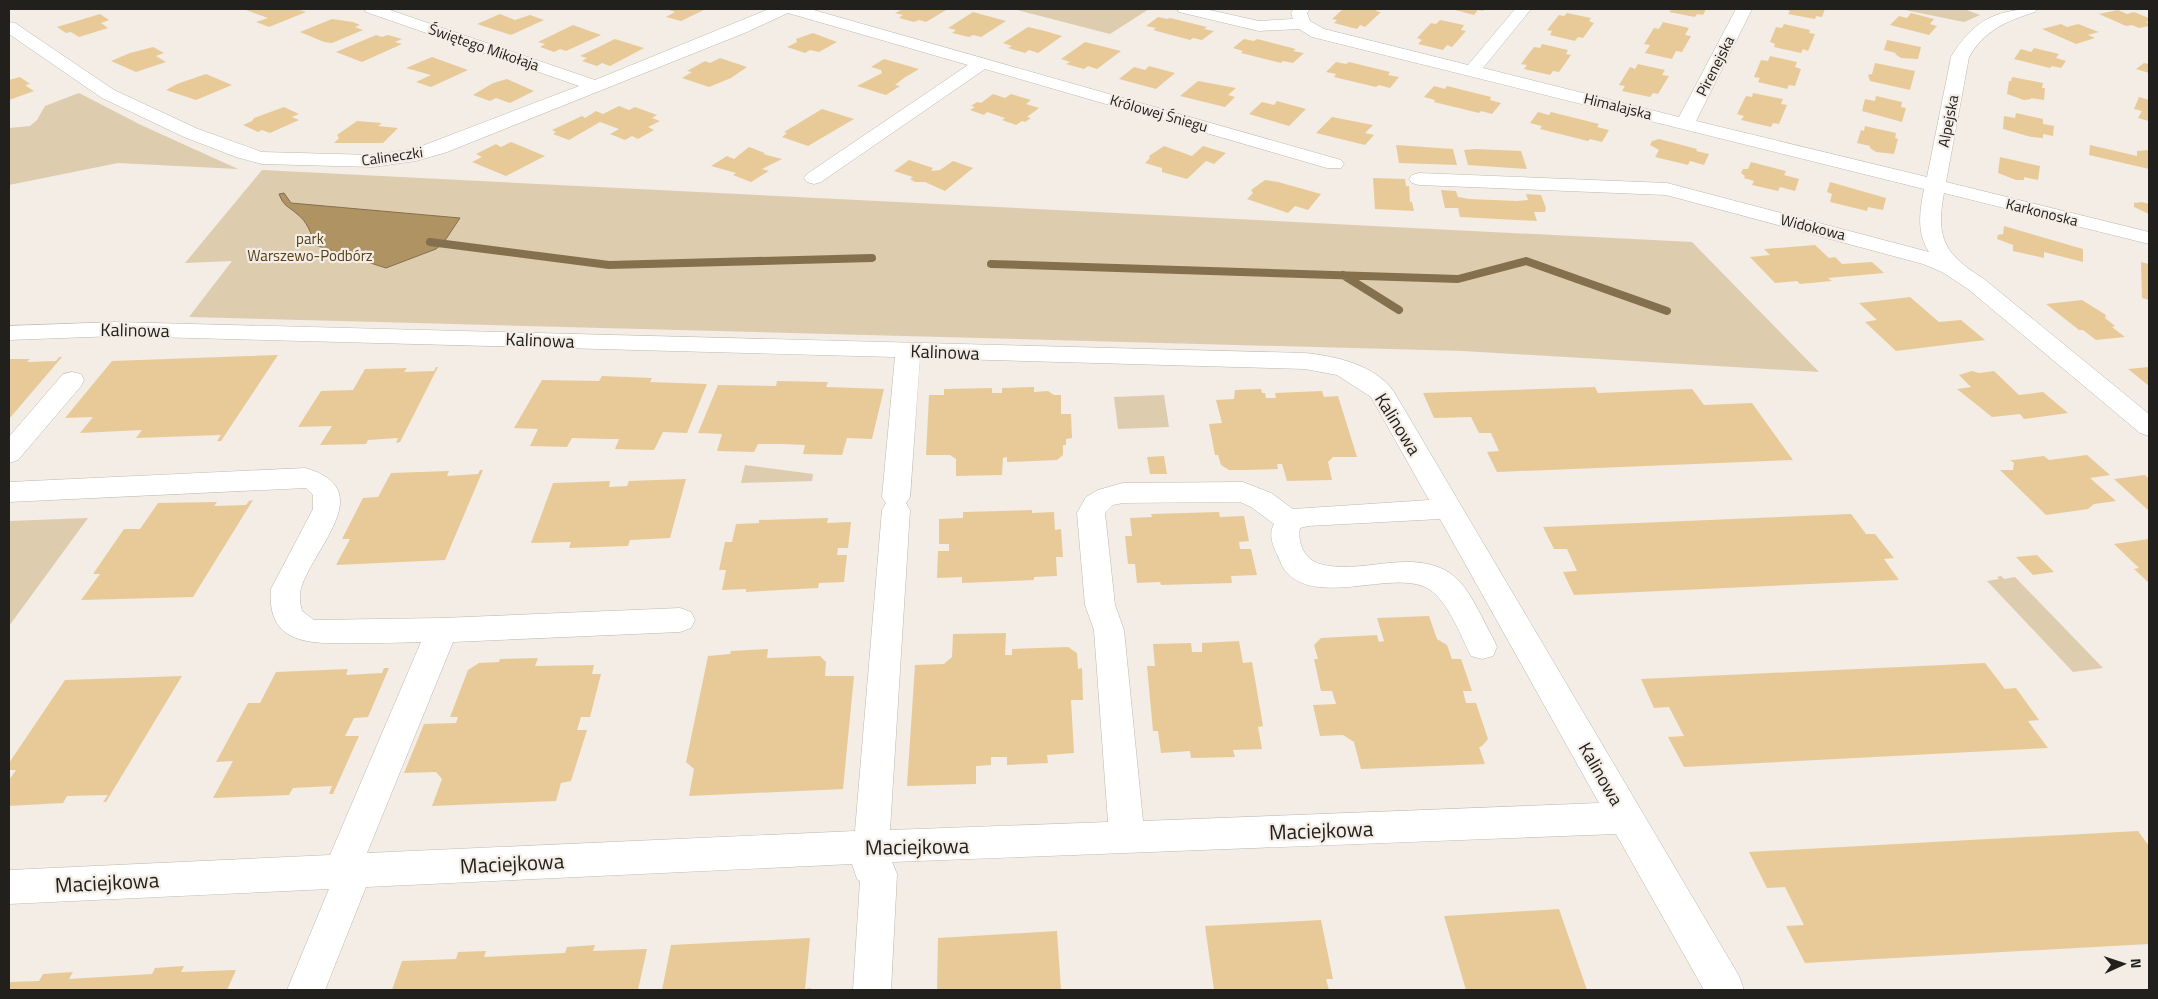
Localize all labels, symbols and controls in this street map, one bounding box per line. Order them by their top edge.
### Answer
street label: Świętego Mikołaja [426,17,543,77]
street label: Pirenejska [1690,31,1740,100]
street label: Himalajska [1582,86,1655,126]
street label: Królowej Śniegu [1107,88,1211,138]
street label: Alpejska [1932,92,1964,149]
street label: Calineczki [360,140,424,172]
street label: Karkonoska [2003,192,2081,232]
street label: Widokowa [1778,208,1848,246]
park label: park Warszewo-Podbórz [247,227,373,267]
street label: Kalinowa [100,316,170,344]
street label: Kalinowa [505,325,575,355]
street label: Kalinowa [910,337,980,367]
street label: Kalinowa [1368,388,1428,460]
street label: Kalinowa [1572,737,1630,811]
street label: Maciejkowa [1268,812,1374,848]
street label: Maciejkowa [865,829,970,863]
street label: Maciejkowa [459,844,565,882]
street label: Maciejkowa [54,863,160,901]
north arrow [2098,939,2148,989]
text: N [2126,958,2147,969]

